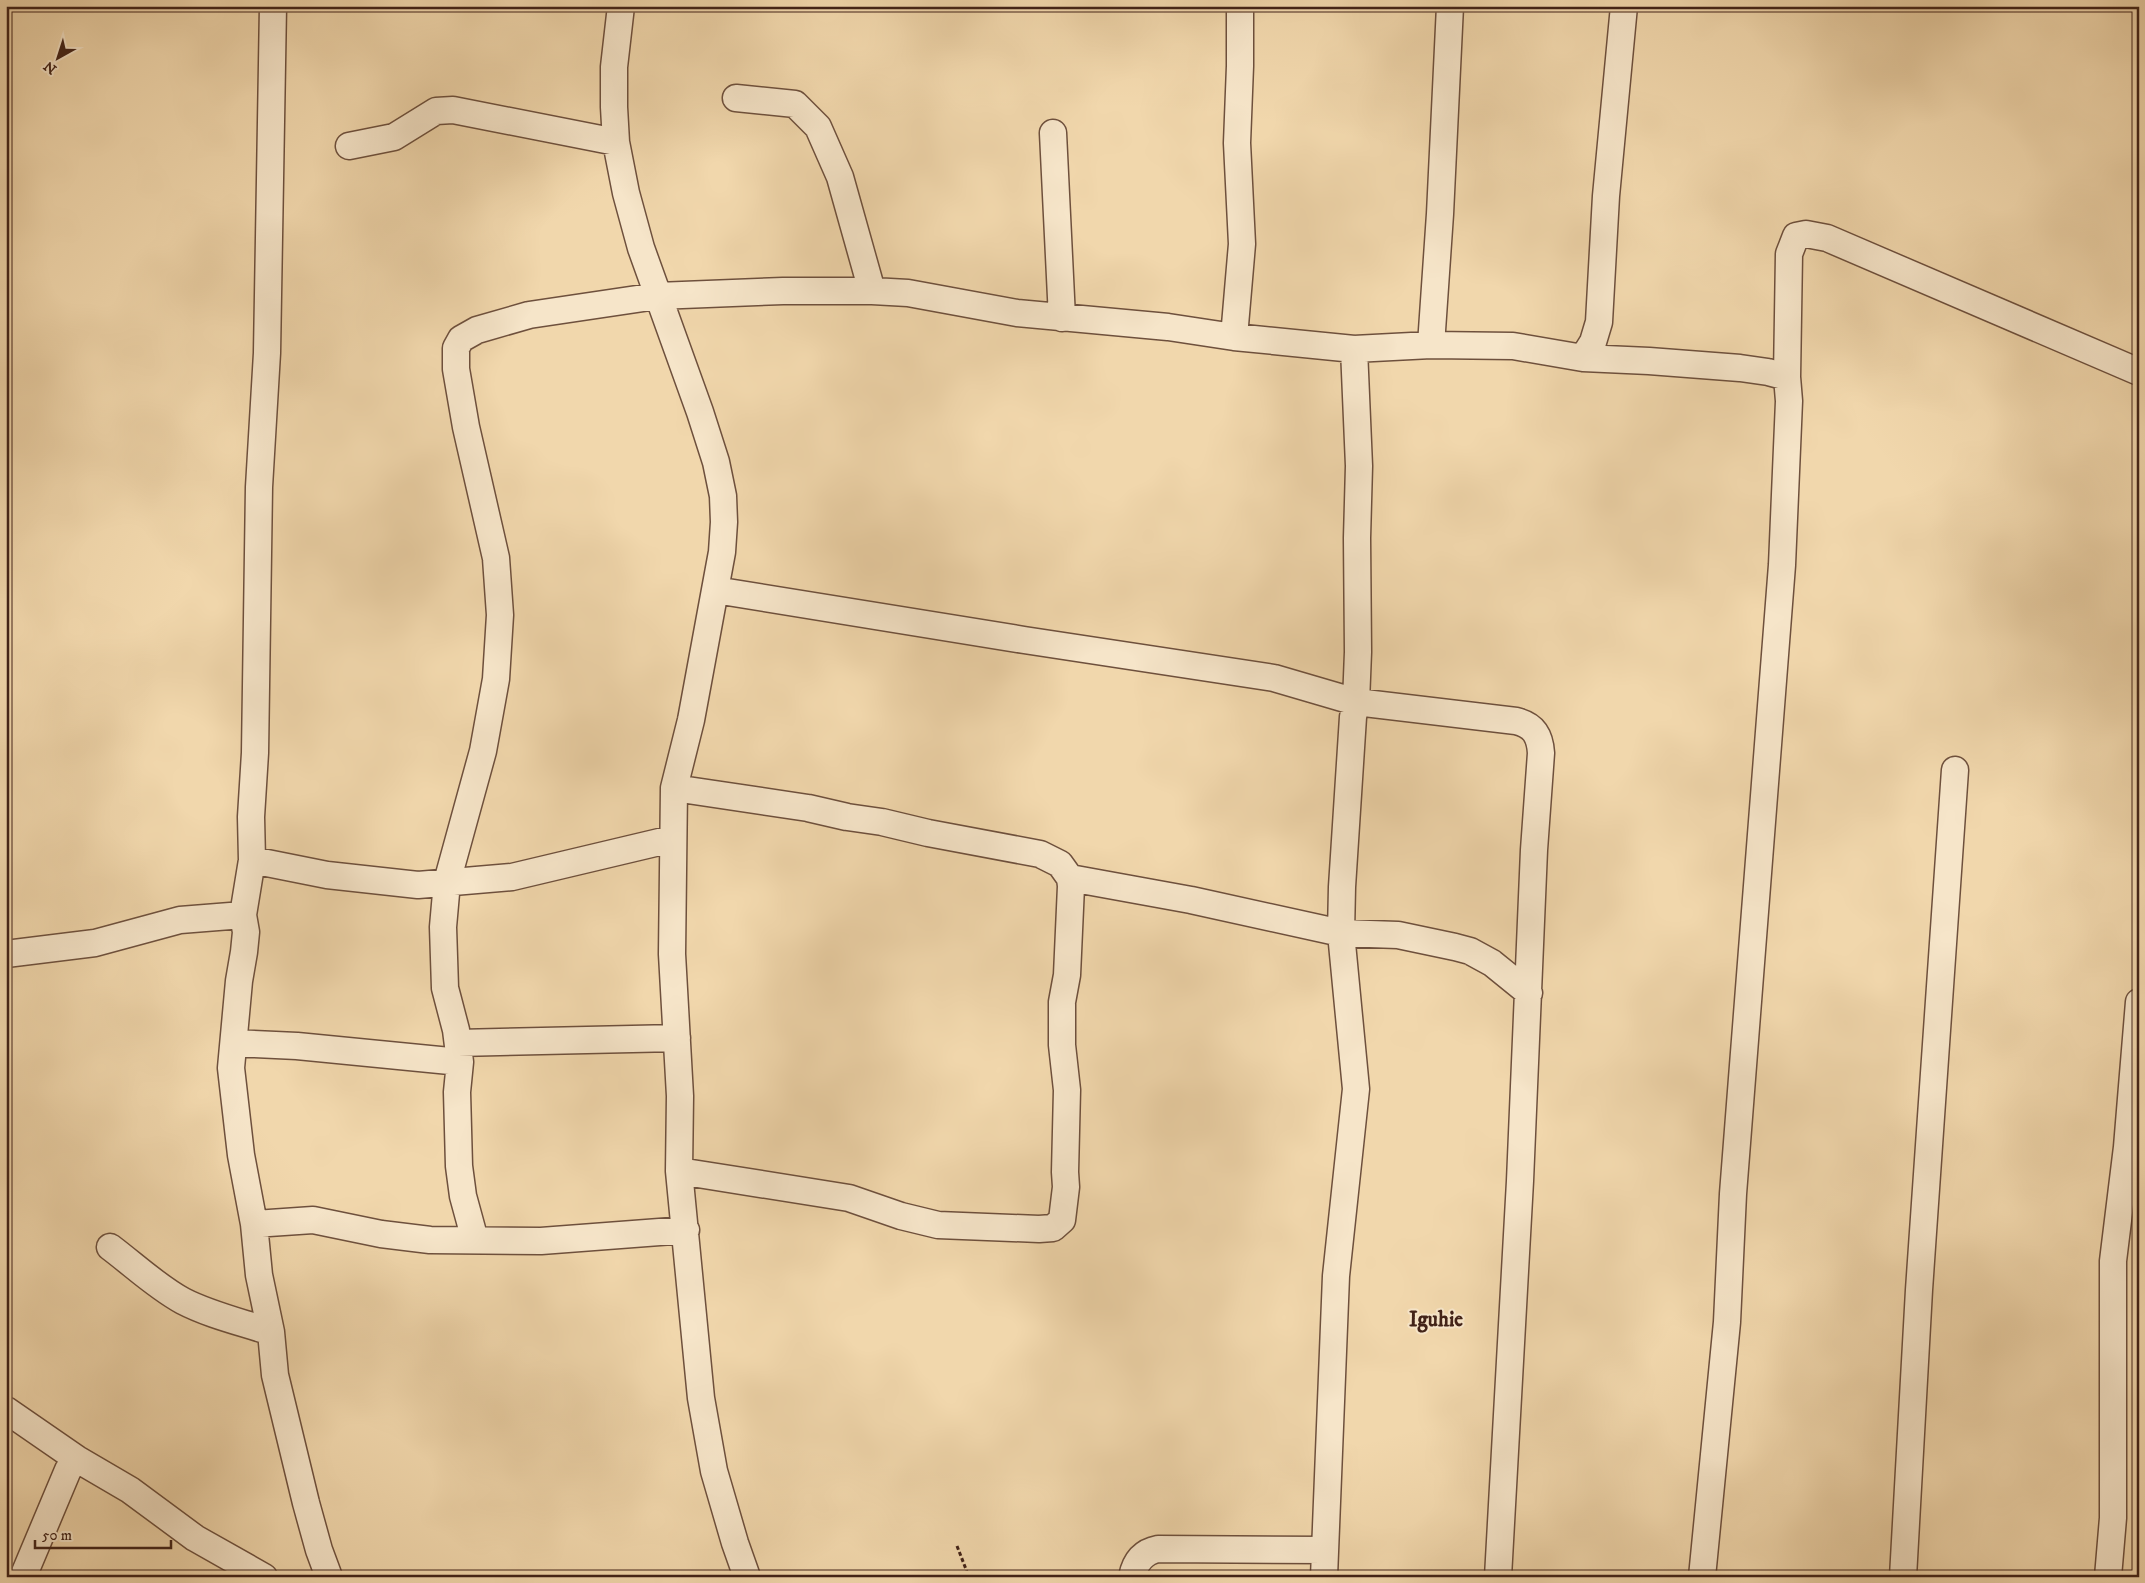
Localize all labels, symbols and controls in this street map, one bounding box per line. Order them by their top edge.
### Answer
north arrow [32,32,82,82]
text: N [40,56,61,78]
district label: Iguhie [1409,1307,1463,1333]
scale bar [35,1518,171,1550]
text: 50 m [42,1526,72,1545]

